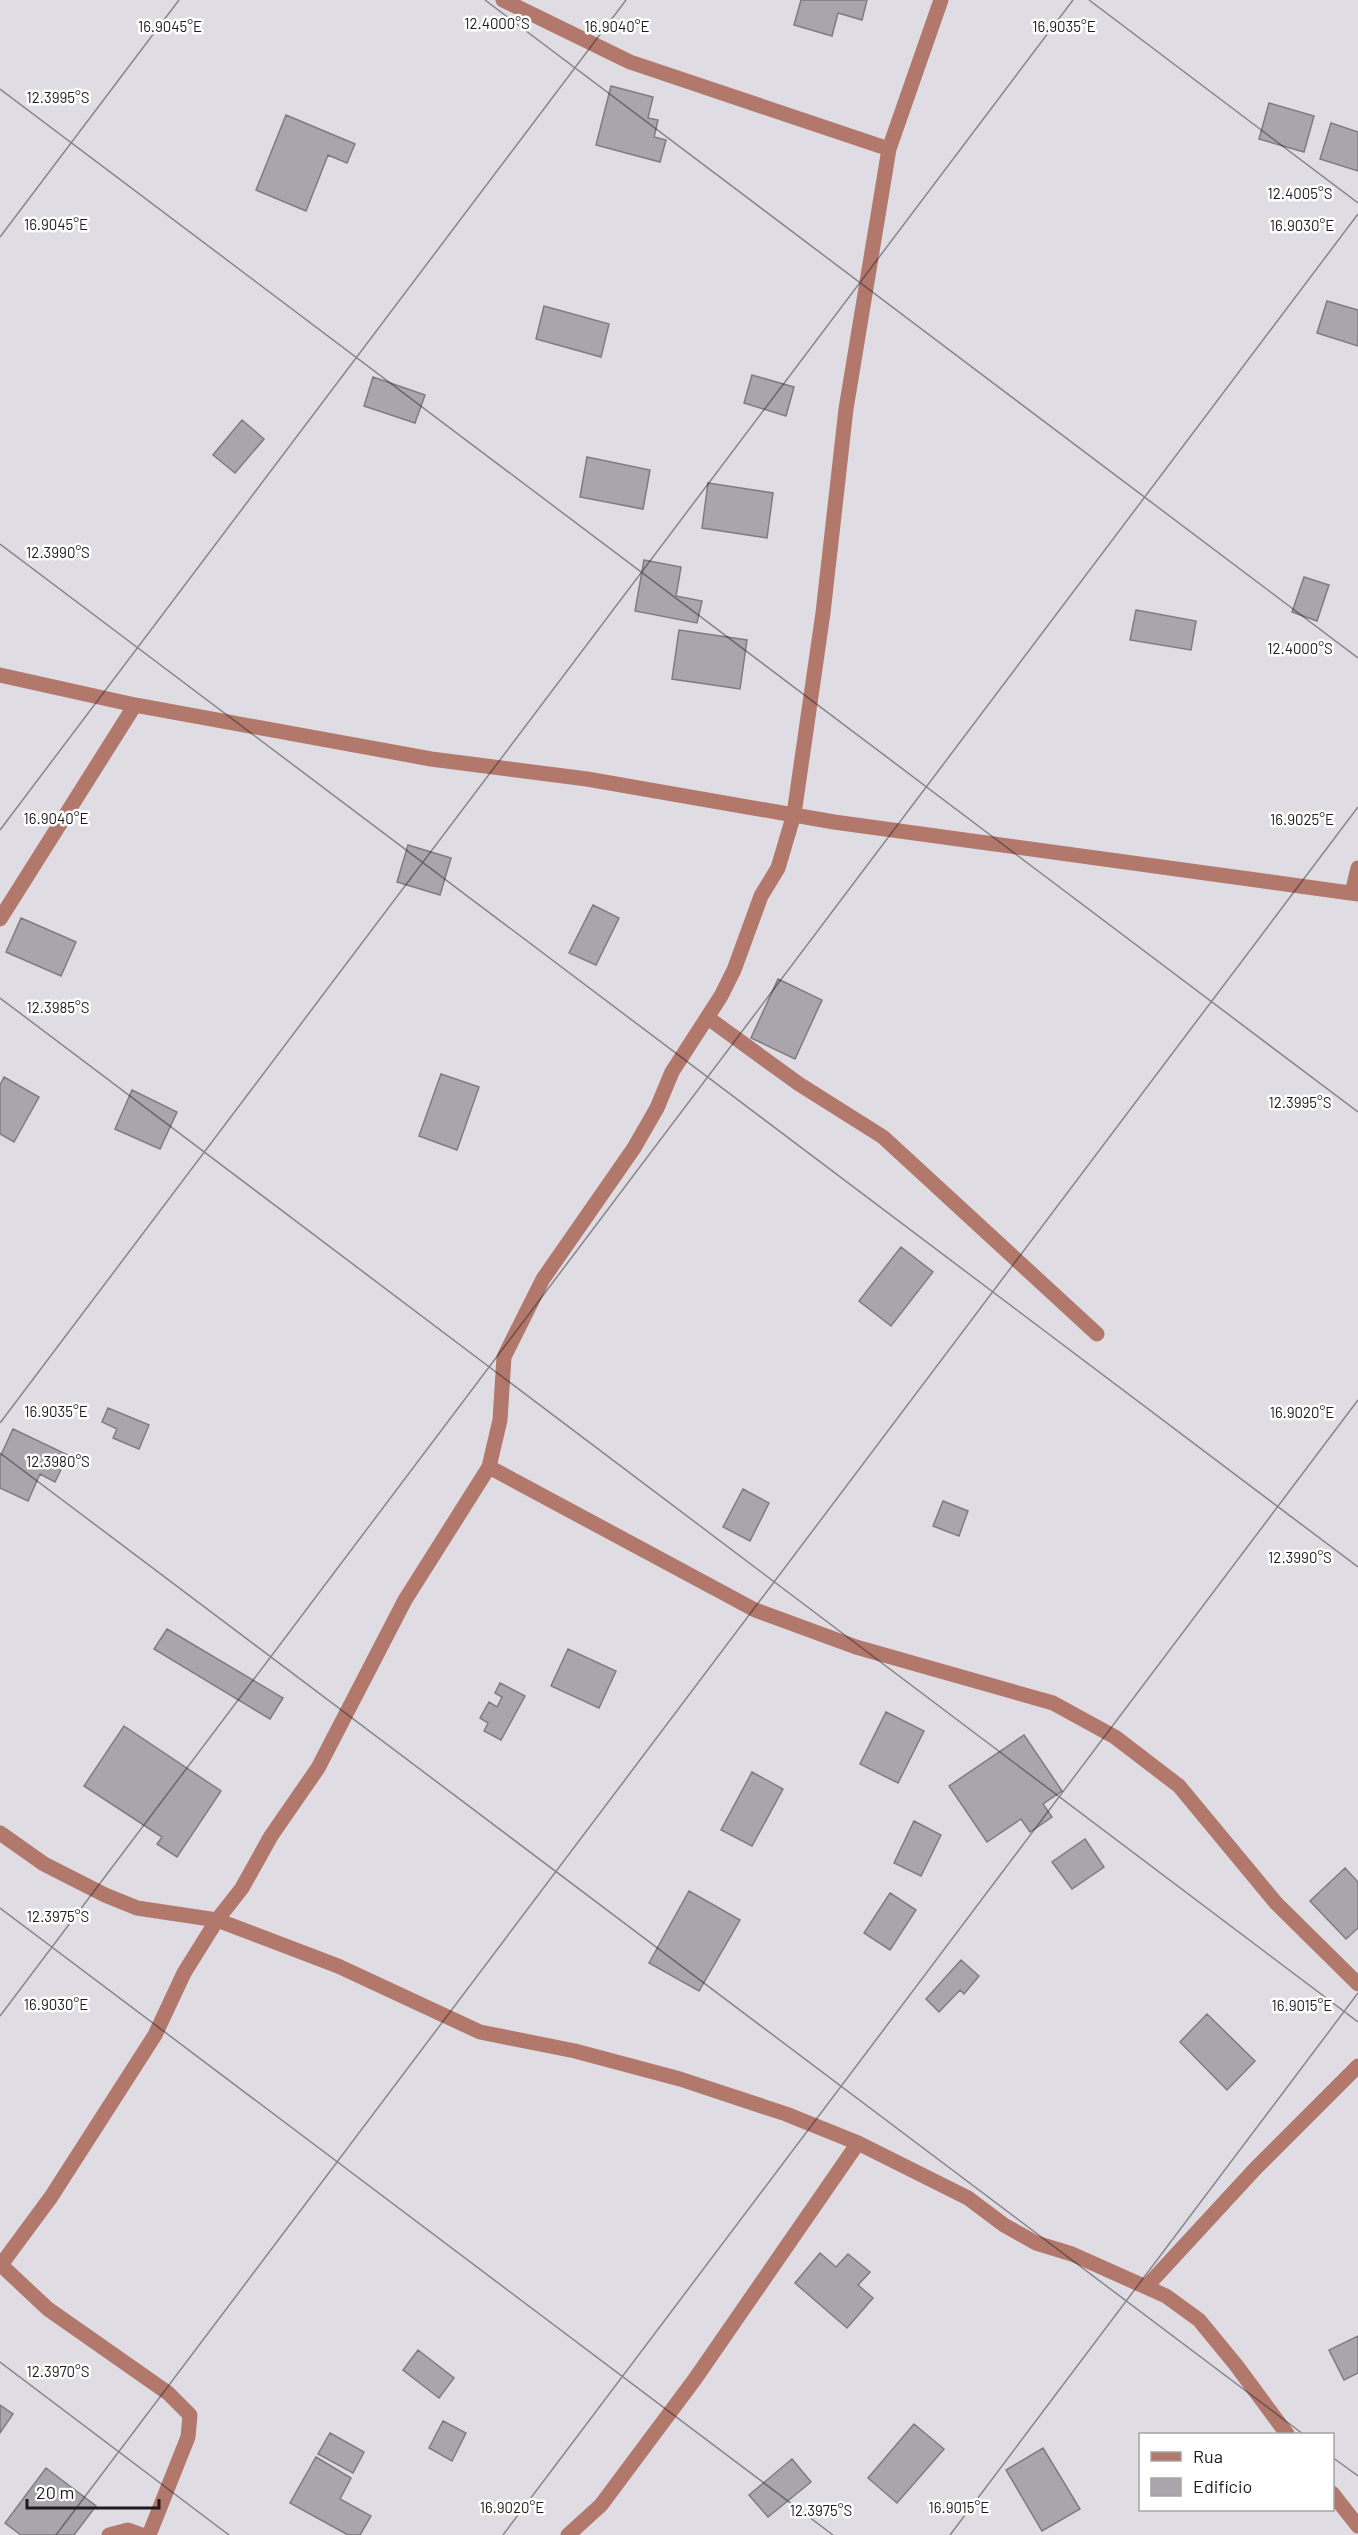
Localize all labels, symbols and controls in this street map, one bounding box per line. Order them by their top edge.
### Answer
text: 12.4000°S [464,14,530,32]
text: 16.9045°E [138,17,202,35]
text: 16.9040°E [585,17,649,35]
text: 16.9035°E [1032,17,1096,35]
text: 12.3995°S [26,88,90,106]
text: 12.4005°S [1268,184,1332,202]
text: 16.9045°E [24,215,88,233]
text: 16.9030°E [1270,216,1334,234]
text: 12.3990°S [26,543,90,561]
text: 12.4000°S [1267,639,1333,657]
text: 16.9040°E [24,809,88,827]
text: 16.9025°E [1270,810,1334,828]
text: 12.3985°S [26,998,90,1016]
text: 12.3995°S [1268,1093,1332,1111]
text: 16.9035°E [24,1402,88,1420]
text: 16.9020°E [1270,1403,1334,1421]
text: 12.3980°S [26,1452,90,1470]
text: 12.3990°S [1268,1548,1332,1566]
text: 12.3975°S [27,1907,89,1925]
text: 16.9030°E [24,1995,88,2013]
text: 16.9015°E [1272,1996,1332,2014]
text: 12.3970°S [26,2362,90,2380]
legend [1139,2433,1334,2511]
text: Rua [1193,2445,1223,2467]
scale bar [27,2472,159,2510]
text: Edifício [1193,2475,1252,2497]
text: 20 m [36,2481,74,2503]
text: 16.9020°E [480,2498,544,2516]
text: 16.9015°E [929,2498,989,2516]
text: 12.3975°S [790,2501,852,2519]

